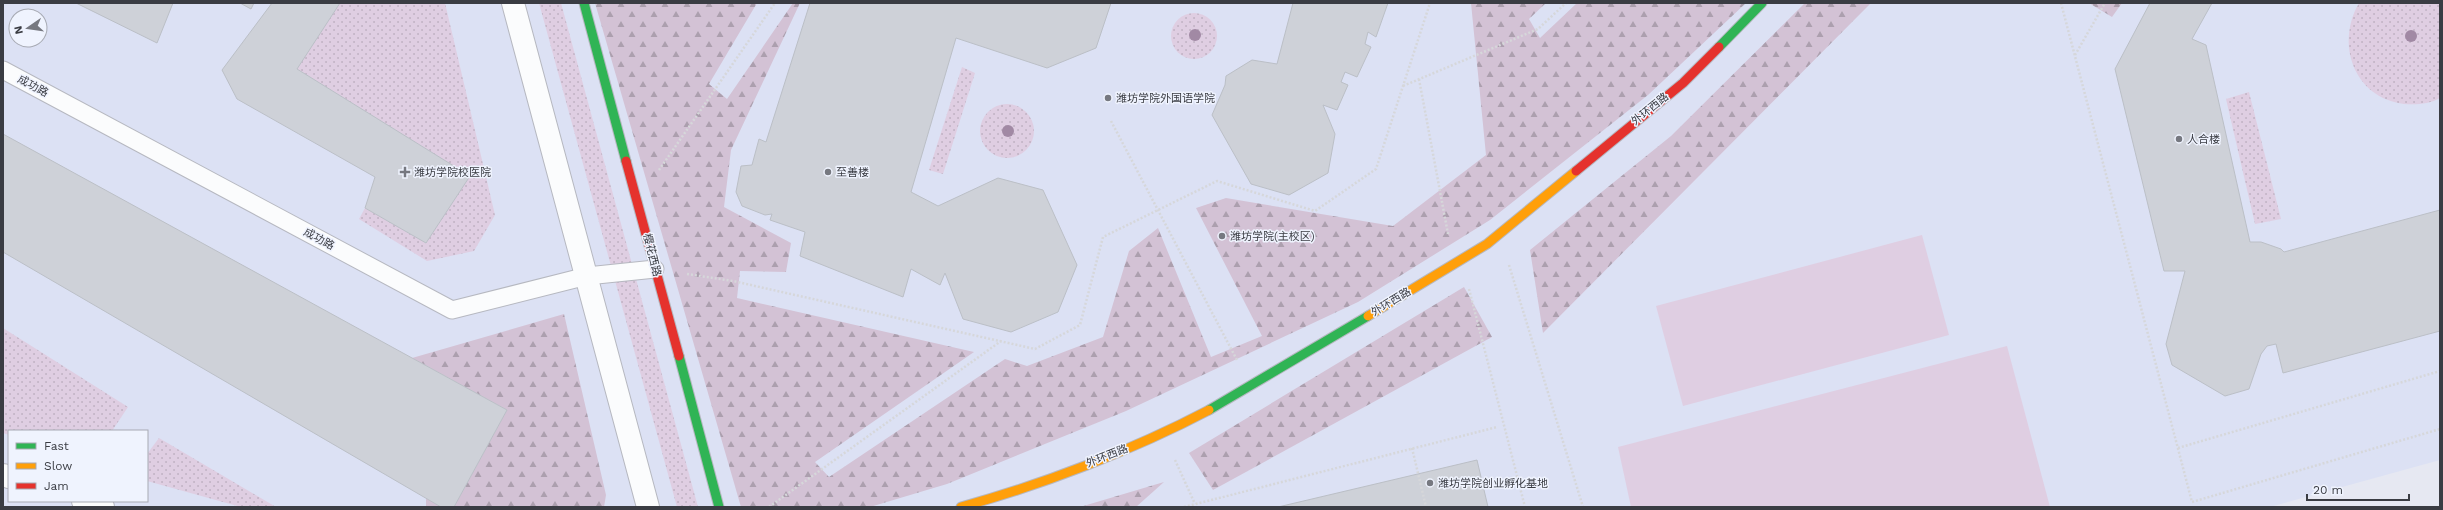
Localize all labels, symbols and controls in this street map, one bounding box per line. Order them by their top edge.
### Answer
north arrow [8,8,48,48]
text: N [11,25,26,36]
street label: 成功路 [15,73,51,99]
street label: 外环西路 [1629,90,1671,128]
place label: 潍坊学院外国语学院 [1116,92,1215,105]
marker: 潍坊学院外国语学院 [1103,93,1113,103]
place label: 人合楼 [2187,133,2220,146]
marker: 人合楼 [2174,134,2184,144]
marker: 潍坊学院校医院 [399,166,411,178]
place label: 潍坊学院校医院 [414,166,491,179]
place label: 至善楼 [836,166,869,179]
marker: 至善楼 [823,167,833,177]
street label: 成功路 [301,226,337,252]
place label: 潍坊学院(主校区) [1230,230,1315,243]
marker: 潍坊学院(主校区) [1217,231,1227,241]
street label: 樱花西路 [640,232,664,278]
street label: 外环西路 [1369,285,1413,319]
legend [8,430,148,502]
text: Fast [44,439,69,453]
street label: 外环西路 [1084,442,1130,470]
text: Slow [44,459,72,473]
scale bar [2307,476,2409,502]
place label: 潍坊学院创业孵化基地 [1438,477,1548,490]
marker: 潍坊学院创业孵化基地 [1425,478,1435,488]
text: Jam [44,479,69,493]
text: 20 m [2313,483,2343,497]

